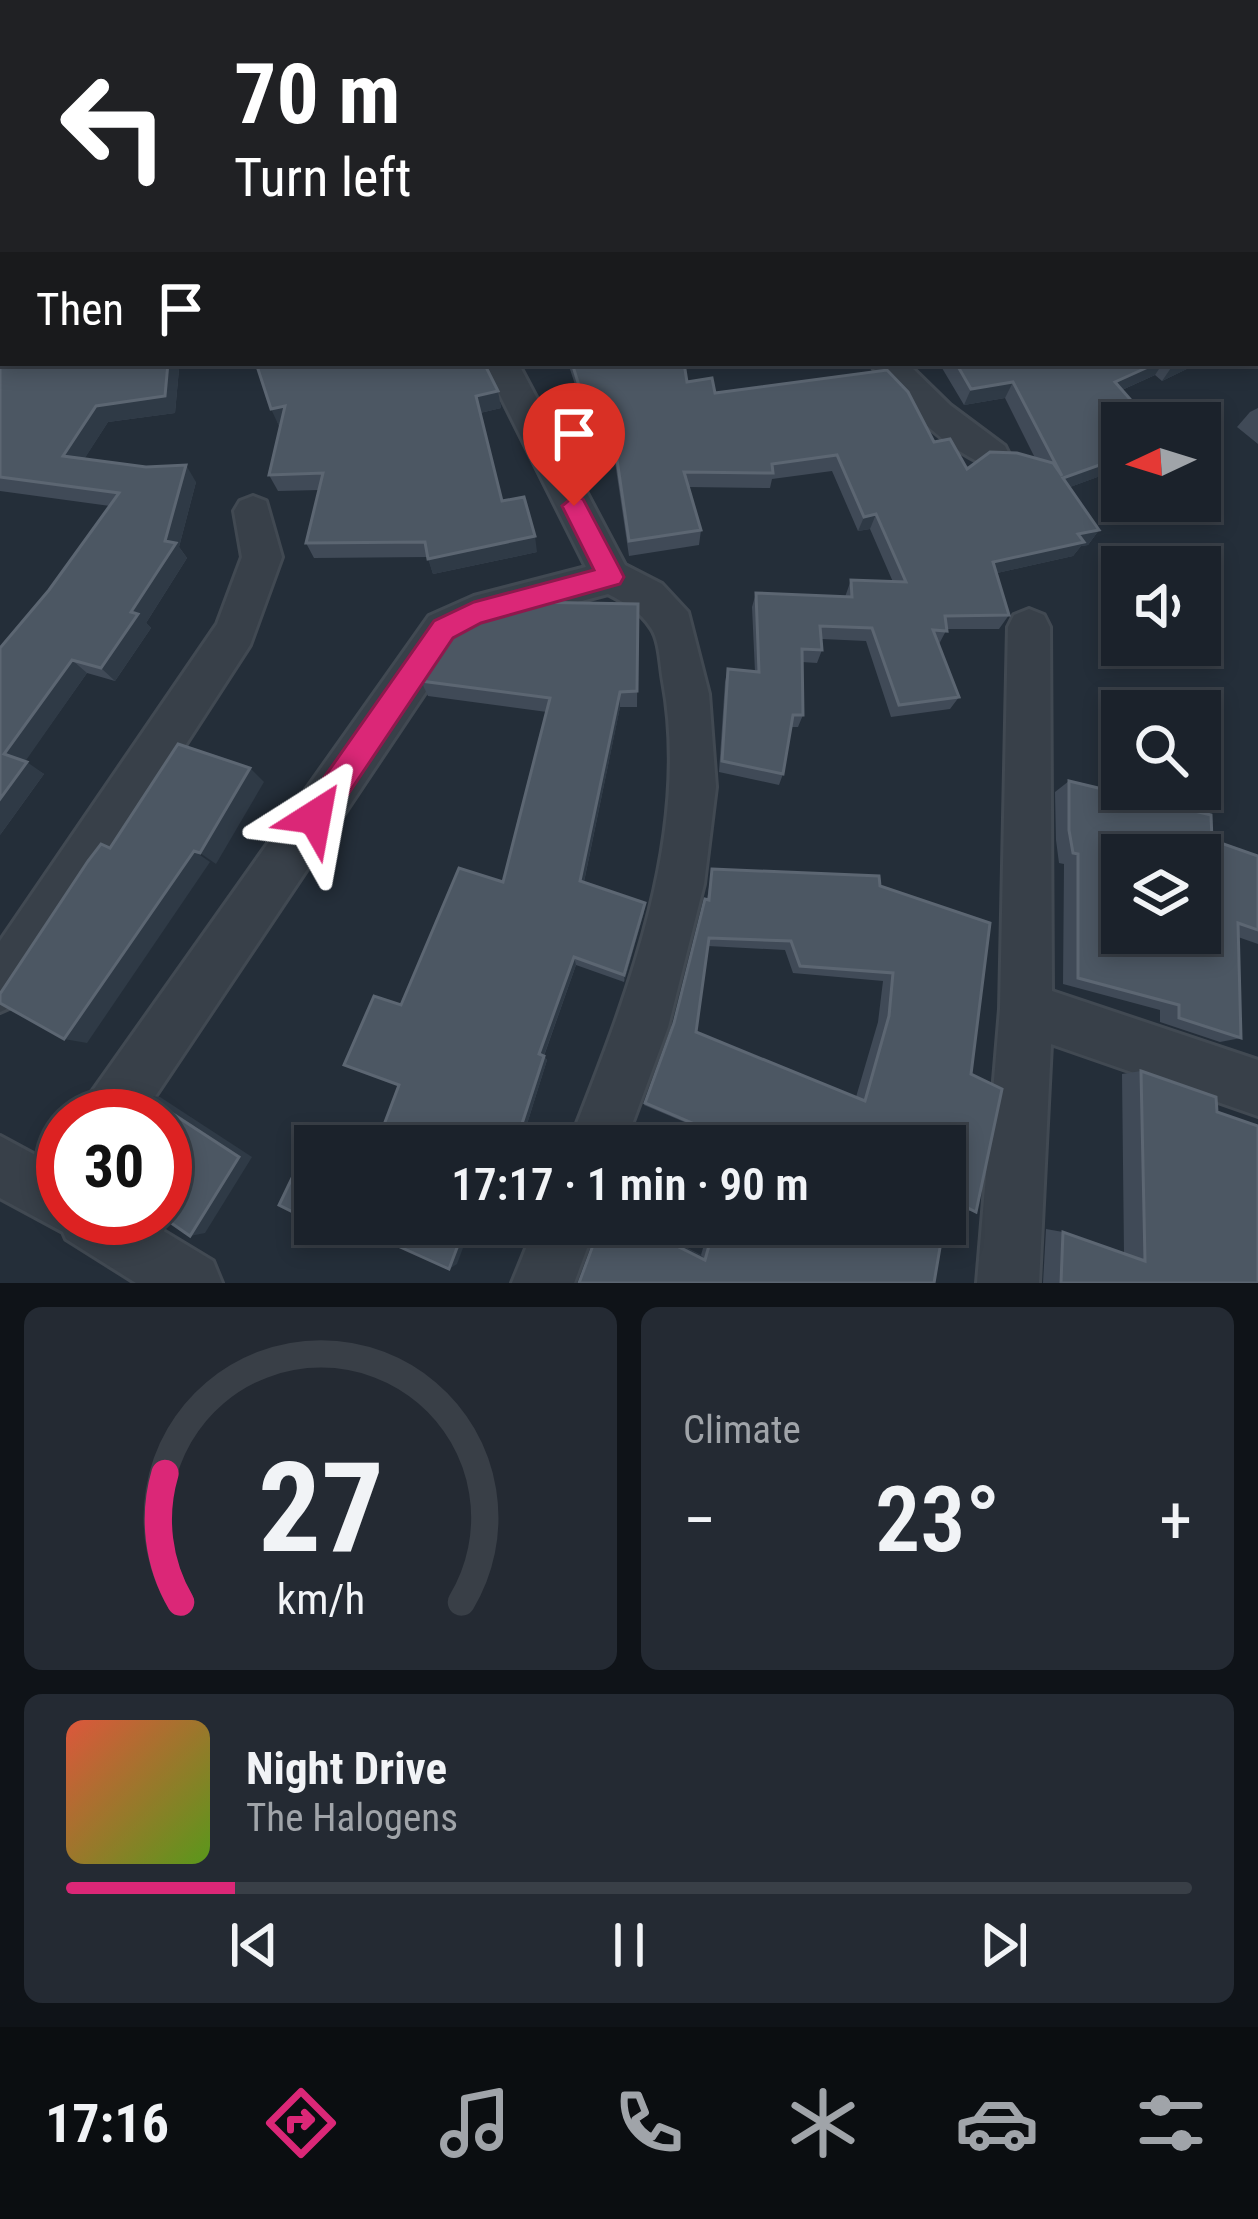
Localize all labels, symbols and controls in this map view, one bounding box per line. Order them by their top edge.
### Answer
text: 70 m [234,45,401,144]
icon: left [36,48,192,204]
text: Turn left [234,146,411,209]
icon: arrive [148,276,214,342]
text: Then [36,283,124,336]
pin [523,383,625,506]
icon: arrive [541,401,607,467]
north arrow [1101,402,1221,522]
map controls [1101,402,1221,954]
button: sound [1101,546,1221,666]
button: search [1101,690,1221,810]
position arrow [252,754,378,880]
button: layers [1101,834,1221,954]
speed limit sign: 30 [36,1089,192,1245]
text: 17:17 · 1 min · 90 m [451,1158,809,1211]
text: Climate [683,1407,801,1453]
text: 27 [257,1435,384,1581]
text: 23° [875,1468,1000,1573]
text: − [683,1482,716,1559]
text: + [1159,1482,1192,1559]
text: km/h [276,1573,365,1623]
text: Night Drive [246,1742,447,1795]
text: The Halogens [246,1795,458,1841]
icon: previous [221,1912,287,1978]
icon: pause [596,1912,662,1978]
icon: next [971,1912,1037,1978]
icon: directions [259,2081,343,2165]
icon: music [433,2081,517,2165]
icon: phone [607,2081,691,2165]
icon: climate [781,2081,865,2165]
icon: car [955,2081,1039,2165]
icon: filters [1129,2081,1213,2165]
text: 17:16 [45,2092,169,2155]

